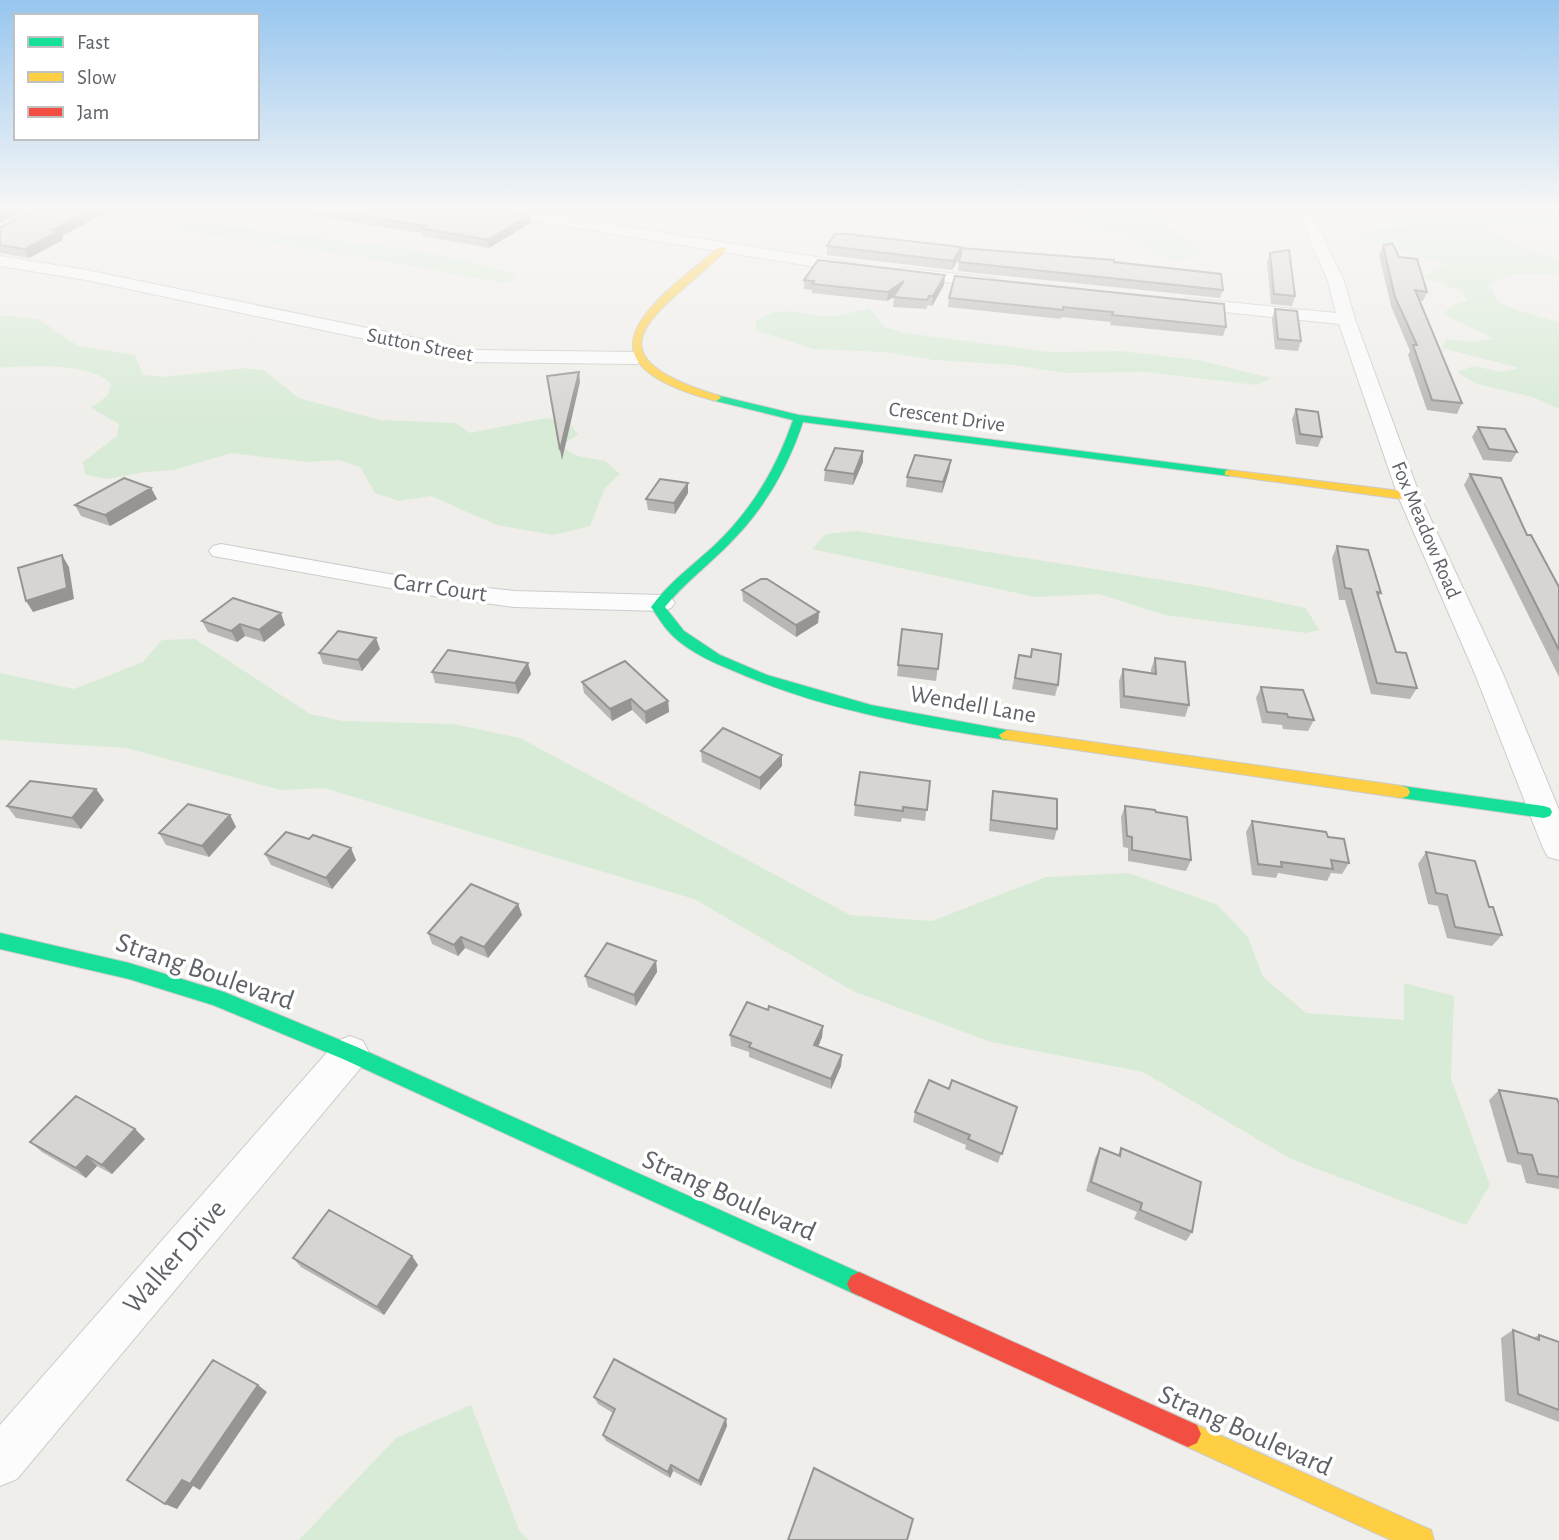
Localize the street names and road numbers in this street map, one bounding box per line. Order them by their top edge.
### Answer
street label: Sutton Street [365,324,475,366]
street label: Crescent Drive [888,398,1006,436]
street label: Fox Meadow Road [1388,458,1464,602]
street label: Carr Court [392,570,489,606]
street label: Wendell Lane [908,682,1038,728]
street label: Strang Boulevard [112,928,298,1016]
street label: Strang Boulevard [638,1145,820,1247]
street label: Walker Drive [118,1195,232,1319]
street label: Strang Boulevard [1154,1380,1336,1482]

